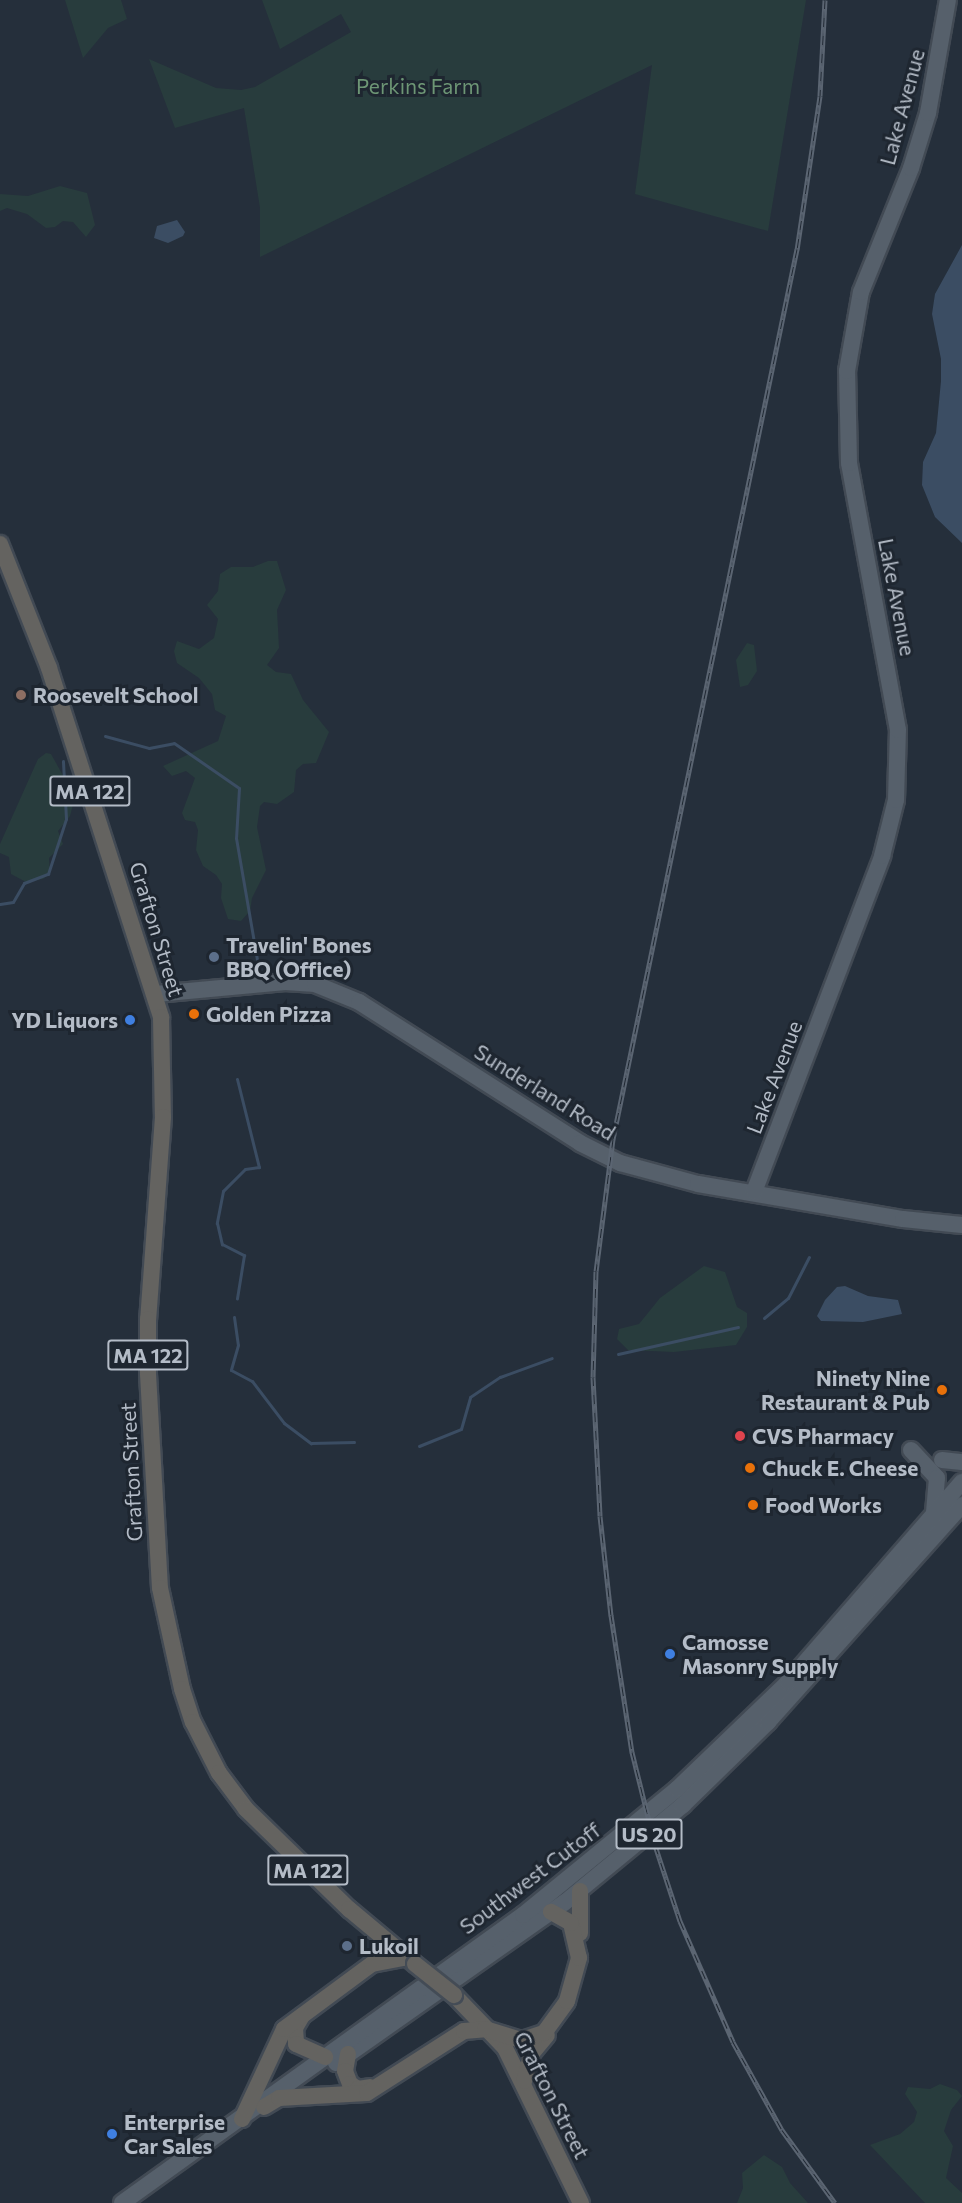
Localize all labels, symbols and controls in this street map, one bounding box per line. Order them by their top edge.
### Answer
street label: Lake Avenue [874,46,930,168]
park label: Perkins Farm [356,73,480,99]
street label: Lake Avenue [873,536,921,658]
place label: Roosevelt School [33,682,199,708]
marker: Roosevelt School [14,688,28,702]
road number: MA 122 [48,774,132,808]
street label: Grafton Street [125,859,189,999]
place label: Travelin' Bones BBQ (Office) [226,932,371,982]
marker: Travelin' Bones BBQ (Office) [207,950,221,964]
place label: Golden Pizza [206,1001,331,1027]
place label: YD Liquors [11,1007,118,1033]
marker: Golden Pizza [187,1007,201,1021]
marker: YD Liquors [123,1013,137,1027]
street label: Lake Avenue [741,1017,807,1137]
street label: Sunderland Road [470,1039,620,1145]
road number: MA 122 [106,1338,190,1372]
place label: Ninety Nine Restaurant & Pub [761,1365,930,1415]
marker: Ninety Nine Restaurant & Pub [935,1383,949,1397]
street label: Grafton Street [115,1402,147,1542]
place label: CVS Pharmacy [752,1423,894,1449]
marker: CVS Pharmacy [733,1429,747,1443]
place label: Chuck E. Cheese [762,1455,918,1481]
marker: Chuck E. Cheese [743,1461,757,1475]
place label: Food Works [765,1492,882,1518]
marker: Food Works [746,1498,760,1512]
place label: Camosse Masonry Supply [682,1629,838,1679]
marker: Camosse Masonry Supply [663,1647,677,1661]
street label: Southwest Cutoff [455,1817,605,1939]
road number: US 20 [614,1817,684,1851]
road number: MA 122 [266,1853,350,1887]
place label: Lukoil [359,1933,419,1959]
marker: Lukoil [340,1939,354,1953]
street label: Grafton Street [509,2027,595,2163]
place label: Enterprise Car Sales [124,2109,225,2159]
marker: Enterprise Car Sales [105,2127,119,2141]

